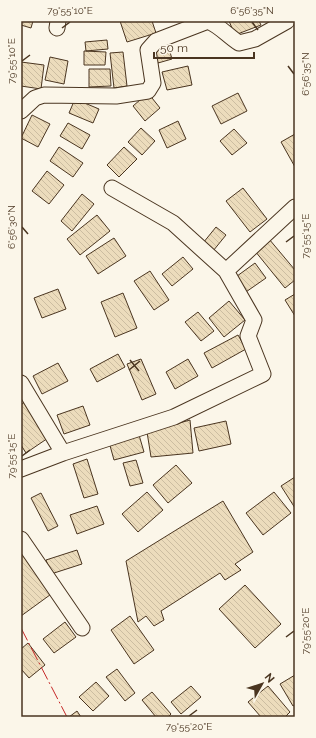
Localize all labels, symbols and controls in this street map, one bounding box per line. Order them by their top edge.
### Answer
text: 79°55'10"E [47,5,93,16]
text: 6°56'35"N [230,5,274,16]
scale bar [154,34,254,60]
text: 79°55'10"E [6,38,17,84]
text: 50 m [160,41,188,55]
text: 6°56'35"N [300,52,311,96]
text: 6°56'30"N [6,205,17,249]
text: 79°55'15"E [300,214,311,258]
text: 79°55'15"E [6,434,17,478]
text: 79°55'20"E [300,608,311,654]
north arrow [242,664,282,704]
text: N [262,671,277,685]
text: 79°55'20"E [166,721,212,732]

